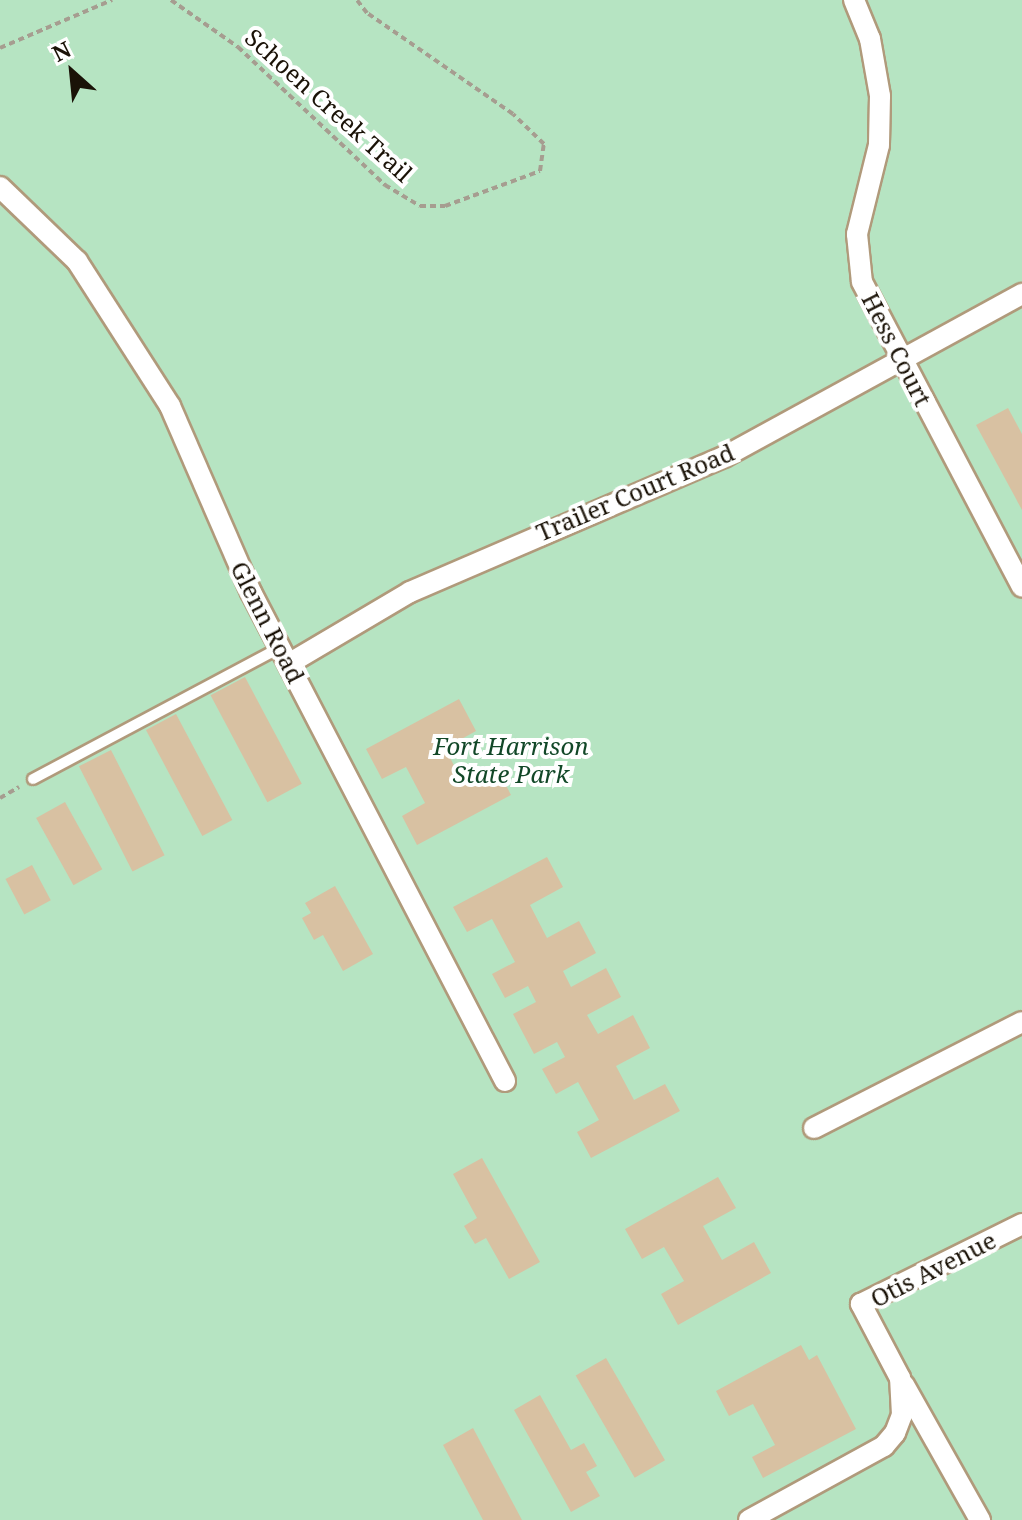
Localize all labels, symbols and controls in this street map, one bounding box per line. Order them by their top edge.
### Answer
street label: Schoen Creek Trail [240,22,418,188]
north arrow [32,32,112,112]
text: N [47,33,76,68]
street label: Hess Court [856,288,938,410]
street label: Trailer Court Road [532,437,738,547]
street label: Glenn Road [225,556,311,688]
park label: Fort Harrison State Park [433,732,589,788]
street label: Otis Avenue [866,1225,1000,1313]

